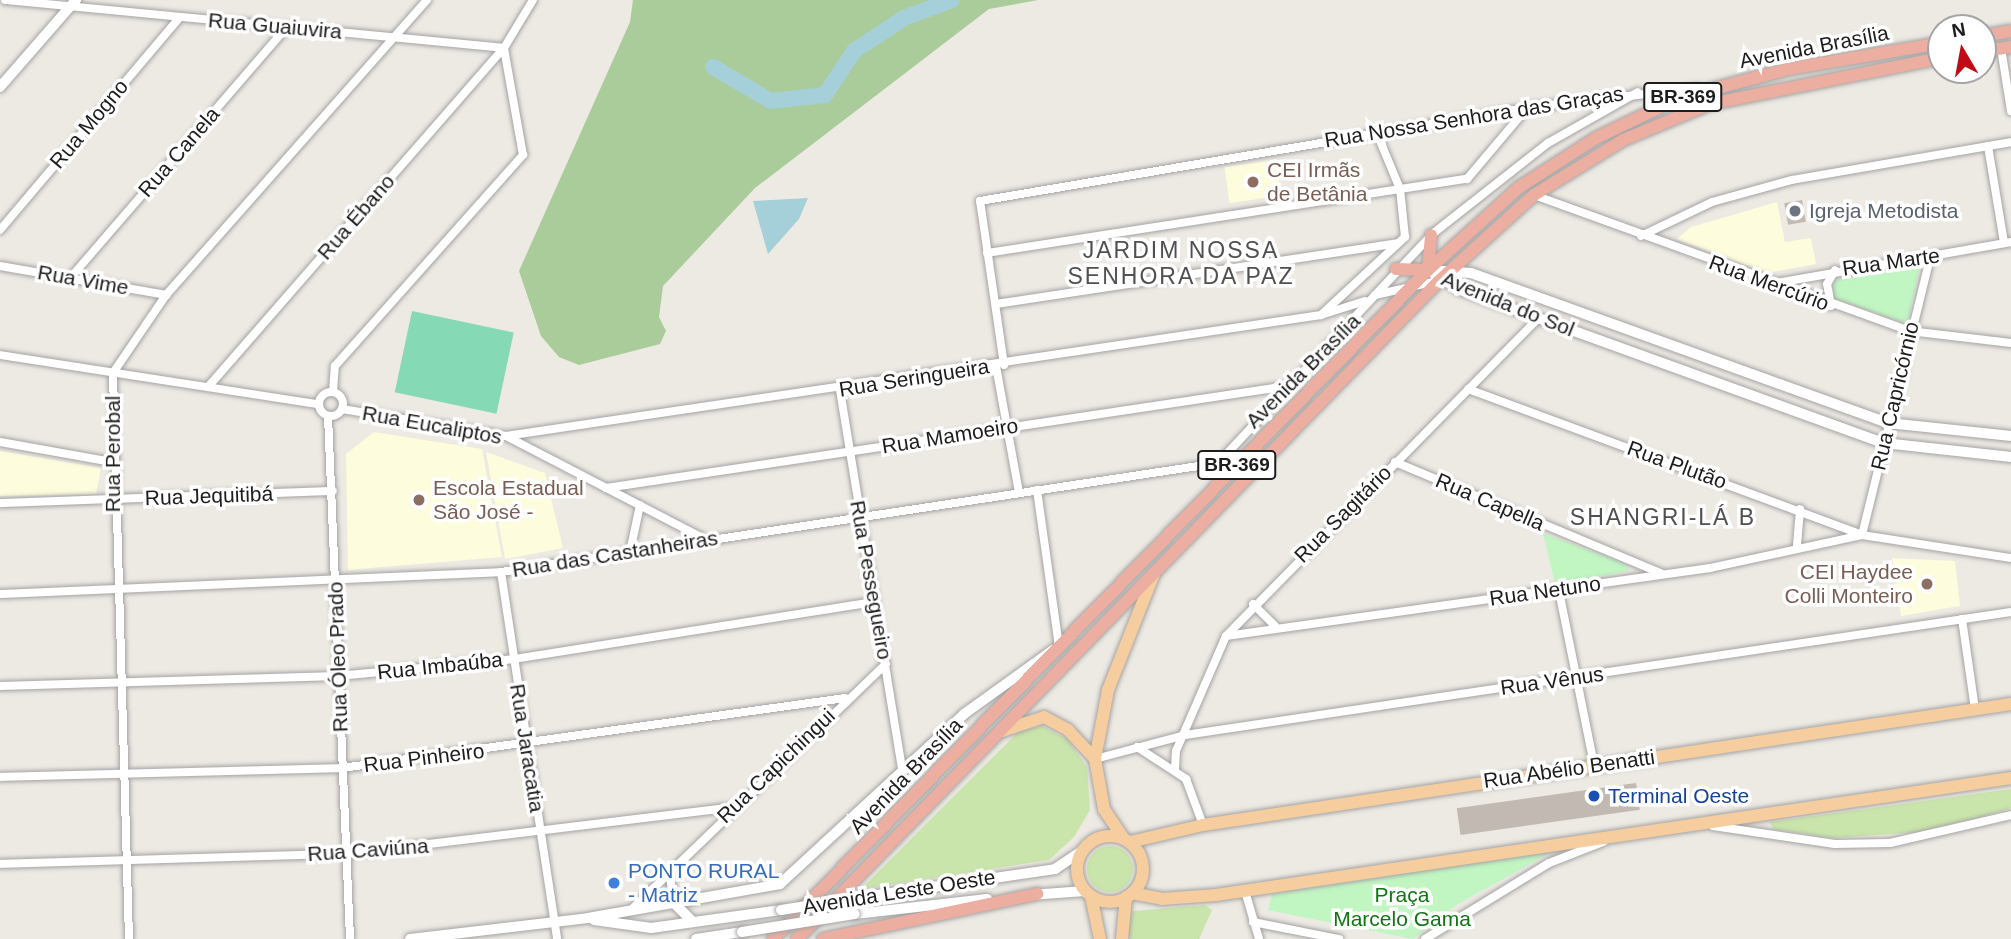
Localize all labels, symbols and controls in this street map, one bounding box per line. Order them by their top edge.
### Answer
street label: Rua Guaiuvira [207,8,343,44]
north arrow [1927,14,1997,84]
text: N [1950,18,1967,41]
street label: Avenida Brasília [1737,20,1891,74]
street label: Rua Mogno [44,74,134,174]
street label: Rua Nossa Senhora das Graças [1323,81,1625,153]
road number: BR-369 [1643,82,1723,113]
street label: Rua Canela [133,102,225,202]
place label: CEI Irmãs de Betânia [1267,157,1367,207]
street label: Rua Ébano [312,169,400,265]
marker: CEI Irmãs de Betânia [1245,174,1261,190]
place label: Igreja Metodista [1809,198,1958,224]
marker: Igreja Metodista [1787,203,1803,219]
district label: JARDIM NOSSA SENHORA DA PAZ [1068,236,1294,290]
street label: Rua Marte [1841,243,1941,281]
street label: Rua Mercúrio [1705,250,1833,316]
street label: Rua Vime [36,260,130,300]
street label: Avenida do Sol [1438,266,1578,342]
street label: Avenida Brasília [1241,309,1365,433]
street label: Rua Capricórnio [1866,319,1924,473]
street label: Rua Seringueira [837,354,991,402]
street label: Rua Perobal [100,396,126,512]
street label: Rua Eucaliptos [360,400,504,450]
street label: Rua Mamoeiro [880,413,1020,459]
street label: Rua Plutão [1624,435,1730,495]
road number: BR-369 [1197,450,1277,480]
street label: Rua Sagitário [1289,460,1397,568]
street label: Rua Capella [1432,468,1548,536]
place label: Escola Estadual São José - [433,475,584,525]
street label: Rua Jequitibá [144,481,274,511]
marker: Escola Estadual São José - [411,492,427,508]
street label: Rua Pessegueiro [845,498,897,662]
district label: SHANGRI-LÁ B [1571,503,1755,531]
street label: Rua das Castanheiras [510,525,720,583]
place label: CEI Haydee Colli Monteiro [1785,559,1913,609]
street label: Rua Netuno [1488,571,1602,611]
marker: CEI Haydee Colli Monteiro [1919,576,1935,592]
street label: Rua Óleo Prado [323,581,353,733]
street label: Rua Imbaúba [376,647,504,685]
street label: Rua Vênus [1499,661,1605,701]
street label: Rua Jaracatia [504,682,550,814]
street label: Rua Capichingui [712,703,840,829]
street label: Avenida Brasília [844,713,968,839]
street label: Rua Pinheiro [362,738,486,778]
street label: Rua Abélio Benatti [1481,744,1657,794]
place label: Terminal Oeste [1608,783,1749,809]
marker: Terminal Oeste [1586,788,1602,804]
street label: Rua Caviúna [307,833,429,867]
place label: PONTO RURAL - Matriz [628,858,779,908]
street label: Avenida Leste Oeste [801,864,997,920]
marker: PONTO RURAL - Matriz [606,875,622,891]
park label: Praça Marcelo Gama [1333,882,1471,932]

